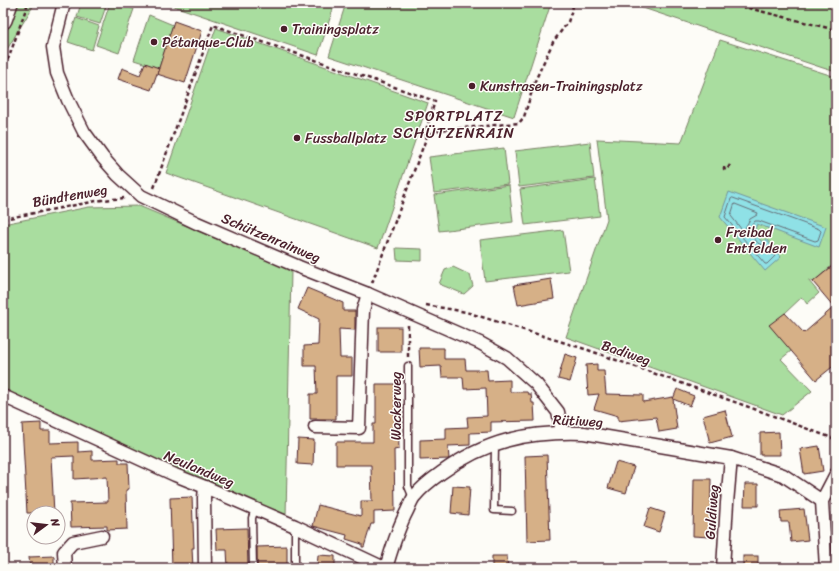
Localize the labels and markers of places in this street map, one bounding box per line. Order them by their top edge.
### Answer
place label: Trainingsplatz [292,17,379,42]
marker: Trainingsplatz [279,24,289,34]
place label: Pétanque-Club [162,30,254,55]
marker: Pétanque-Club [149,37,159,47]
place label: Kunstrasen-Trainingsplatz [480,74,643,99]
marker: Kunstrasen-Trainingsplatz [467,81,477,91]
place label: Fussballplatz [305,126,387,151]
marker: Fussballplatz [292,133,302,143]
place label: Freibad Entfelden [726,220,787,261]
marker: Freibad Entfelden [713,235,723,245]

